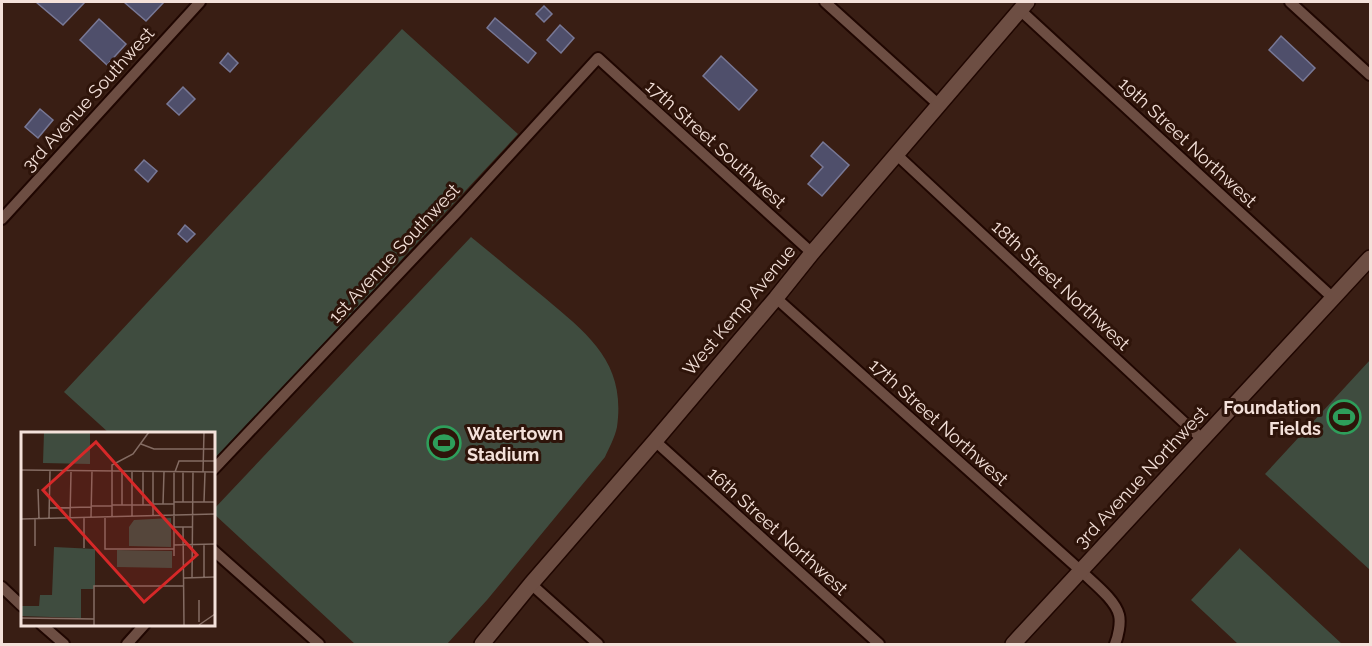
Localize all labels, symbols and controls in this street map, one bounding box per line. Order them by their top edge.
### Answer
street label: 3rd Avenue Southwest [18,23,158,175]
street label: 19th Street Northwest [1115,73,1261,211]
street label: 17th Street Southwest [642,76,790,212]
street label: 1st Avenue Southwest [324,179,464,327]
street label: 18th Street Northwest [988,216,1134,354]
street label: West Kemp Avenue [678,240,800,380]
street label: 17th Street Northwest [865,354,1013,490]
place label: Foundation Fields [1223,397,1321,439]
sports icon: Foundation Fields [1326,399,1362,435]
street label: 3rd Avenue Northwest [1070,402,1212,552]
place label: Watertown Stadium [467,423,563,465]
sports icon: Watertown Stadium [426,425,462,461]
inset map [21,432,214,625]
street label: 16th Street Northwest [704,463,852,599]

